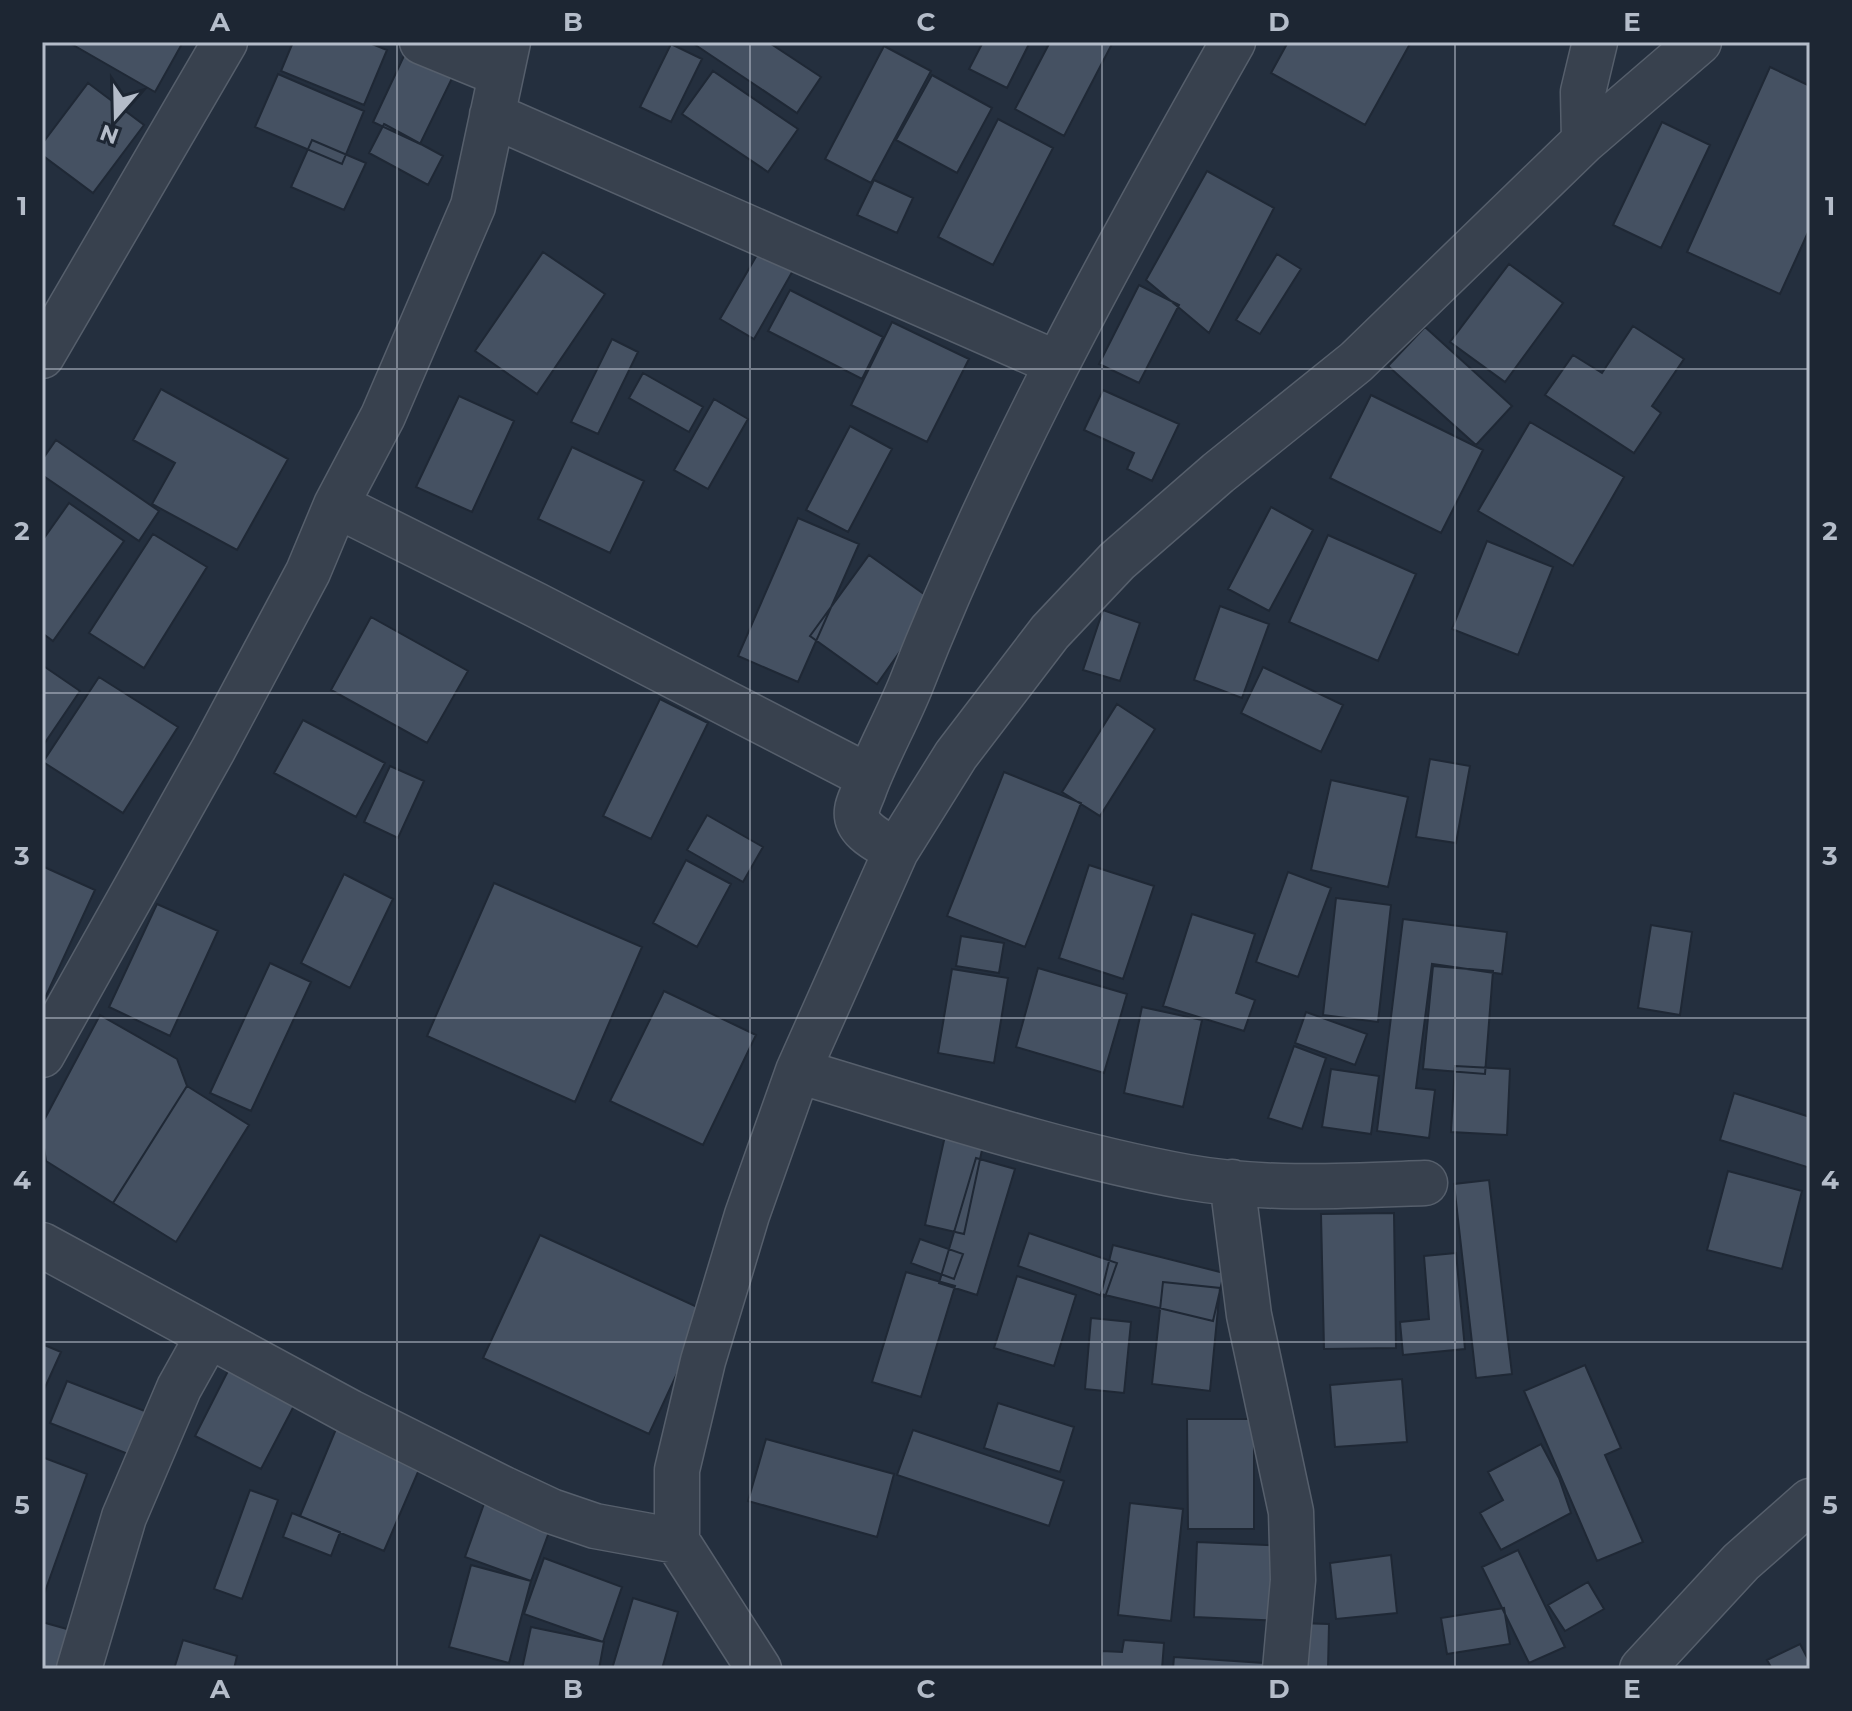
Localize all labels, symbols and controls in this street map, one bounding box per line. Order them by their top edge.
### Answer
text: A [209,6,231,38]
text: B [563,6,583,38]
text: C [917,6,936,38]
text: D [1268,6,1290,38]
text: E [1623,6,1641,38]
north arrow [76,76,156,156]
text: N [96,119,122,150]
text: 1 [17,190,27,222]
text: 1 [1825,190,1835,222]
text: 2 [14,515,30,547]
text: 2 [1822,515,1838,547]
text: 3 [13,840,30,872]
text: 3 [1821,840,1838,872]
text: 4 [13,1164,31,1196]
text: 4 [1821,1164,1839,1196]
text: 5 [14,1489,30,1521]
text: 5 [1822,1489,1838,1521]
text: A [209,1673,231,1705]
text: B [563,1673,583,1705]
text: C [917,1673,936,1705]
text: D [1268,1673,1290,1705]
text: E [1623,1673,1641,1705]

